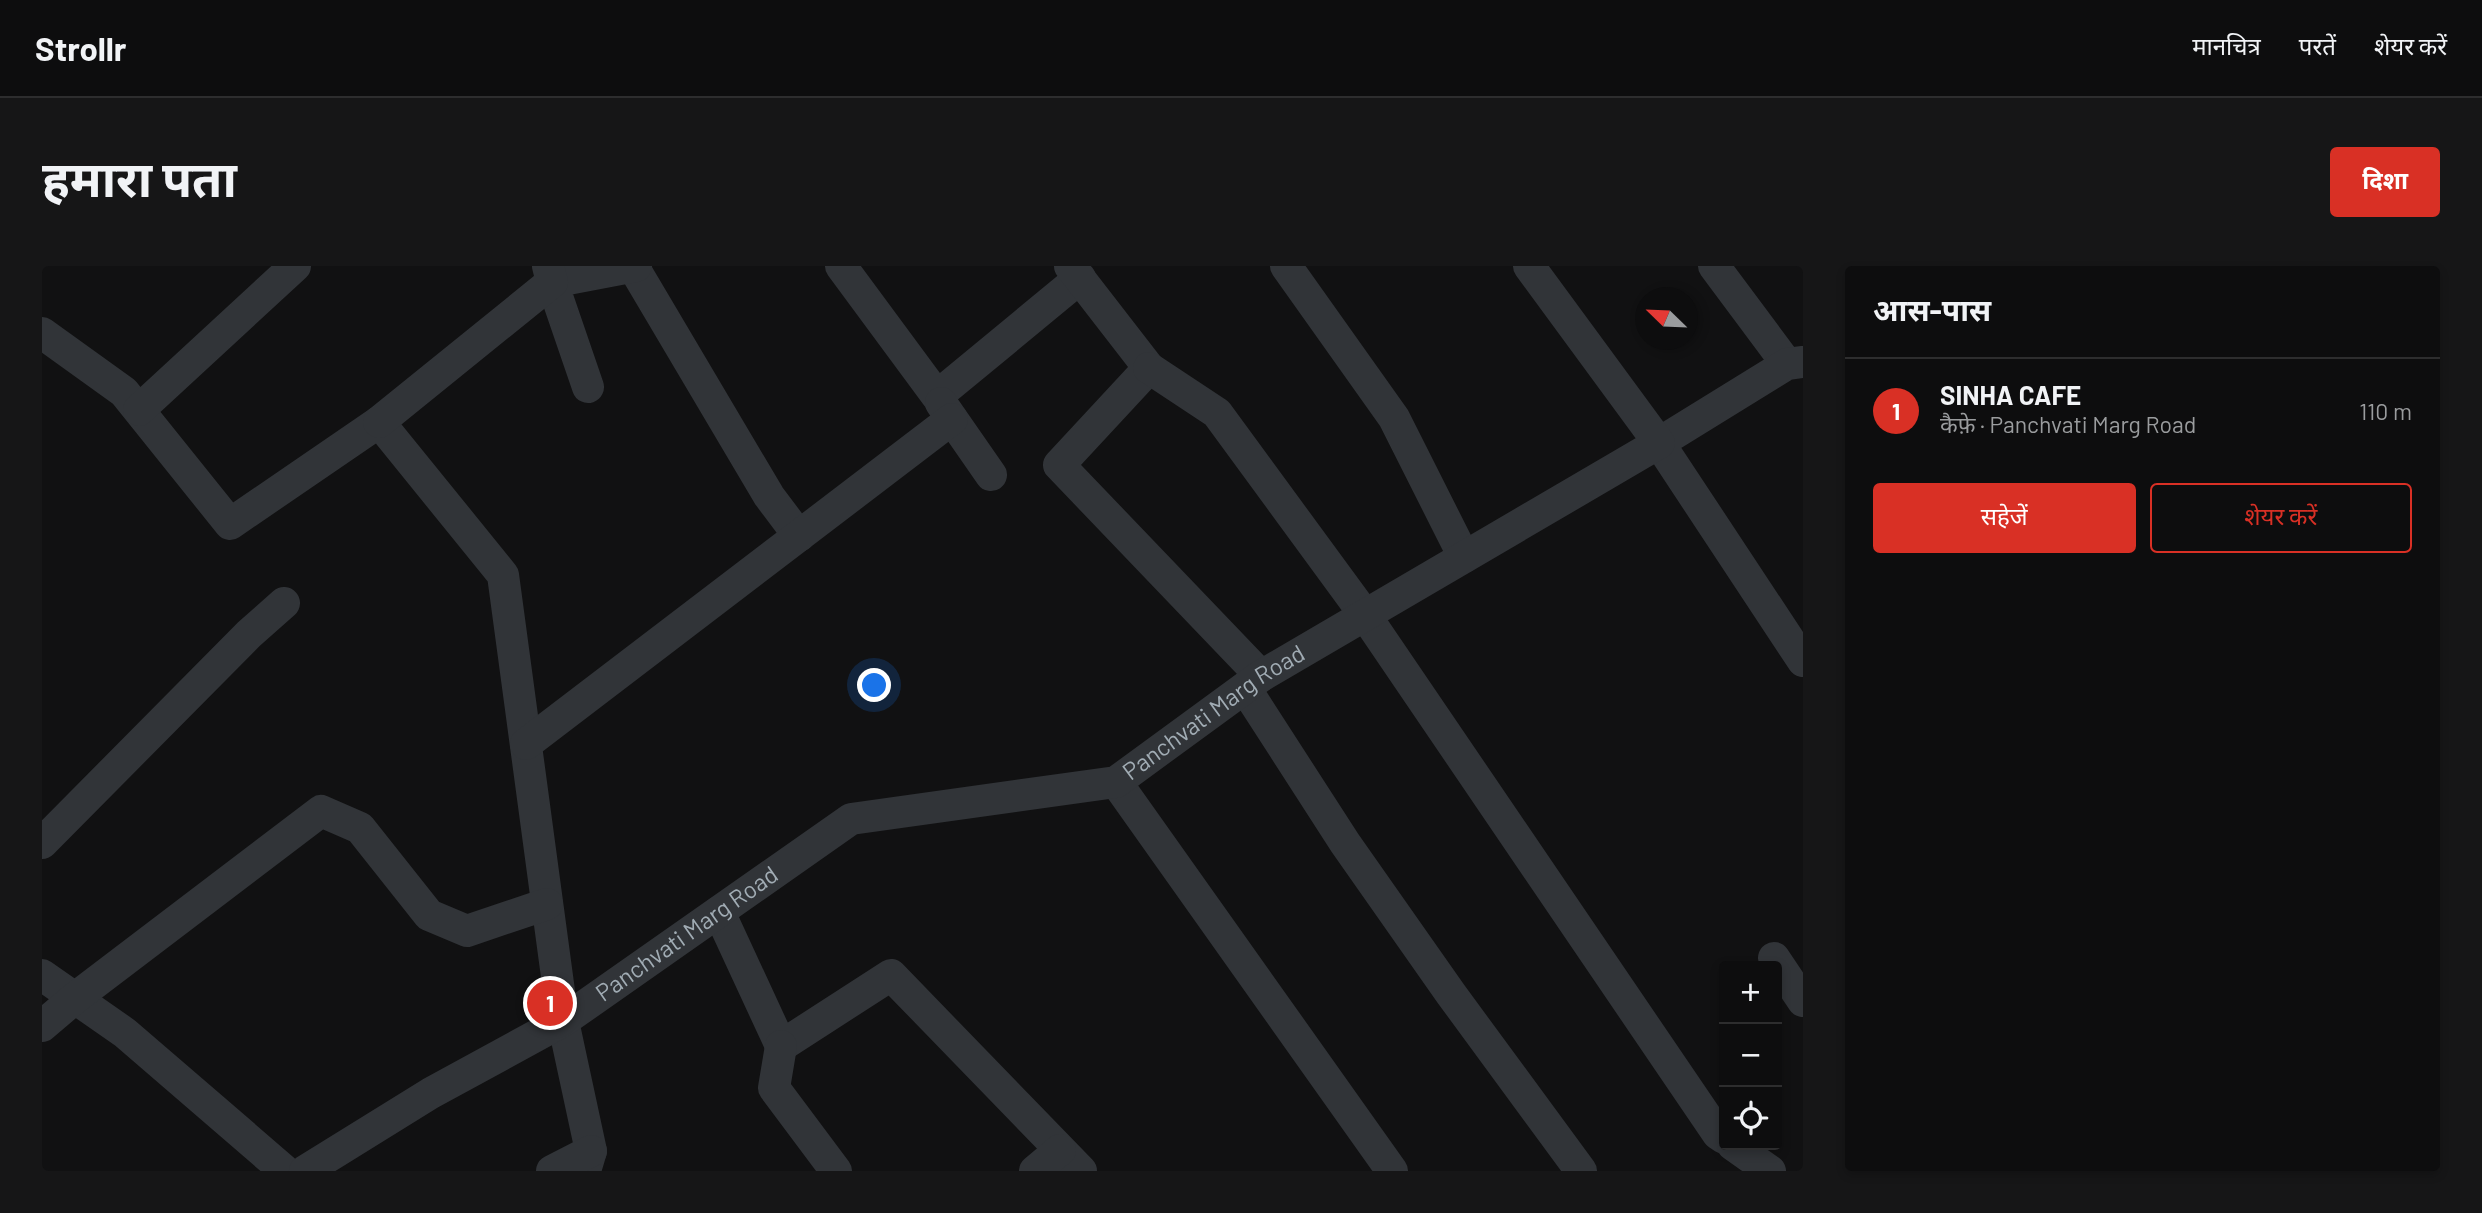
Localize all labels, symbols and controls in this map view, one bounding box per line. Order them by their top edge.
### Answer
text: Strollr [35,28,127,68]
text: मानचित्र [2192,31,2261,60]
text: परतें [2299,31,2336,60]
text: शेयर करें [2374,31,2447,60]
button: दिशा [2330,147,2440,217]
text: हमारा पता [42,148,237,207]
north arrow [1635,287,1698,350]
text: आस-पास [1873,291,1991,327]
text: SINHA CAFE [1940,379,2081,410]
text: 1 [1892,397,1900,425]
text: 110 m [2359,397,2412,425]
text: कैफ़े · Panchvati Marg Road [1940,410,2196,438]
button: सहेजें [1873,483,2136,553]
button: शेयर करें [2150,483,2412,553]
street label: Panchvati Marg Road [1116,638,1309,785]
your location [857,668,891,702]
street label: Panchvati Marg Road [589,859,783,1007]
map controls [1719,961,1782,1150]
button: + [1719,961,1782,1024]
pin: 1 [527,977,573,1029]
button: − [1719,1024,1782,1087]
button: locate [1719,1087,1782,1150]

